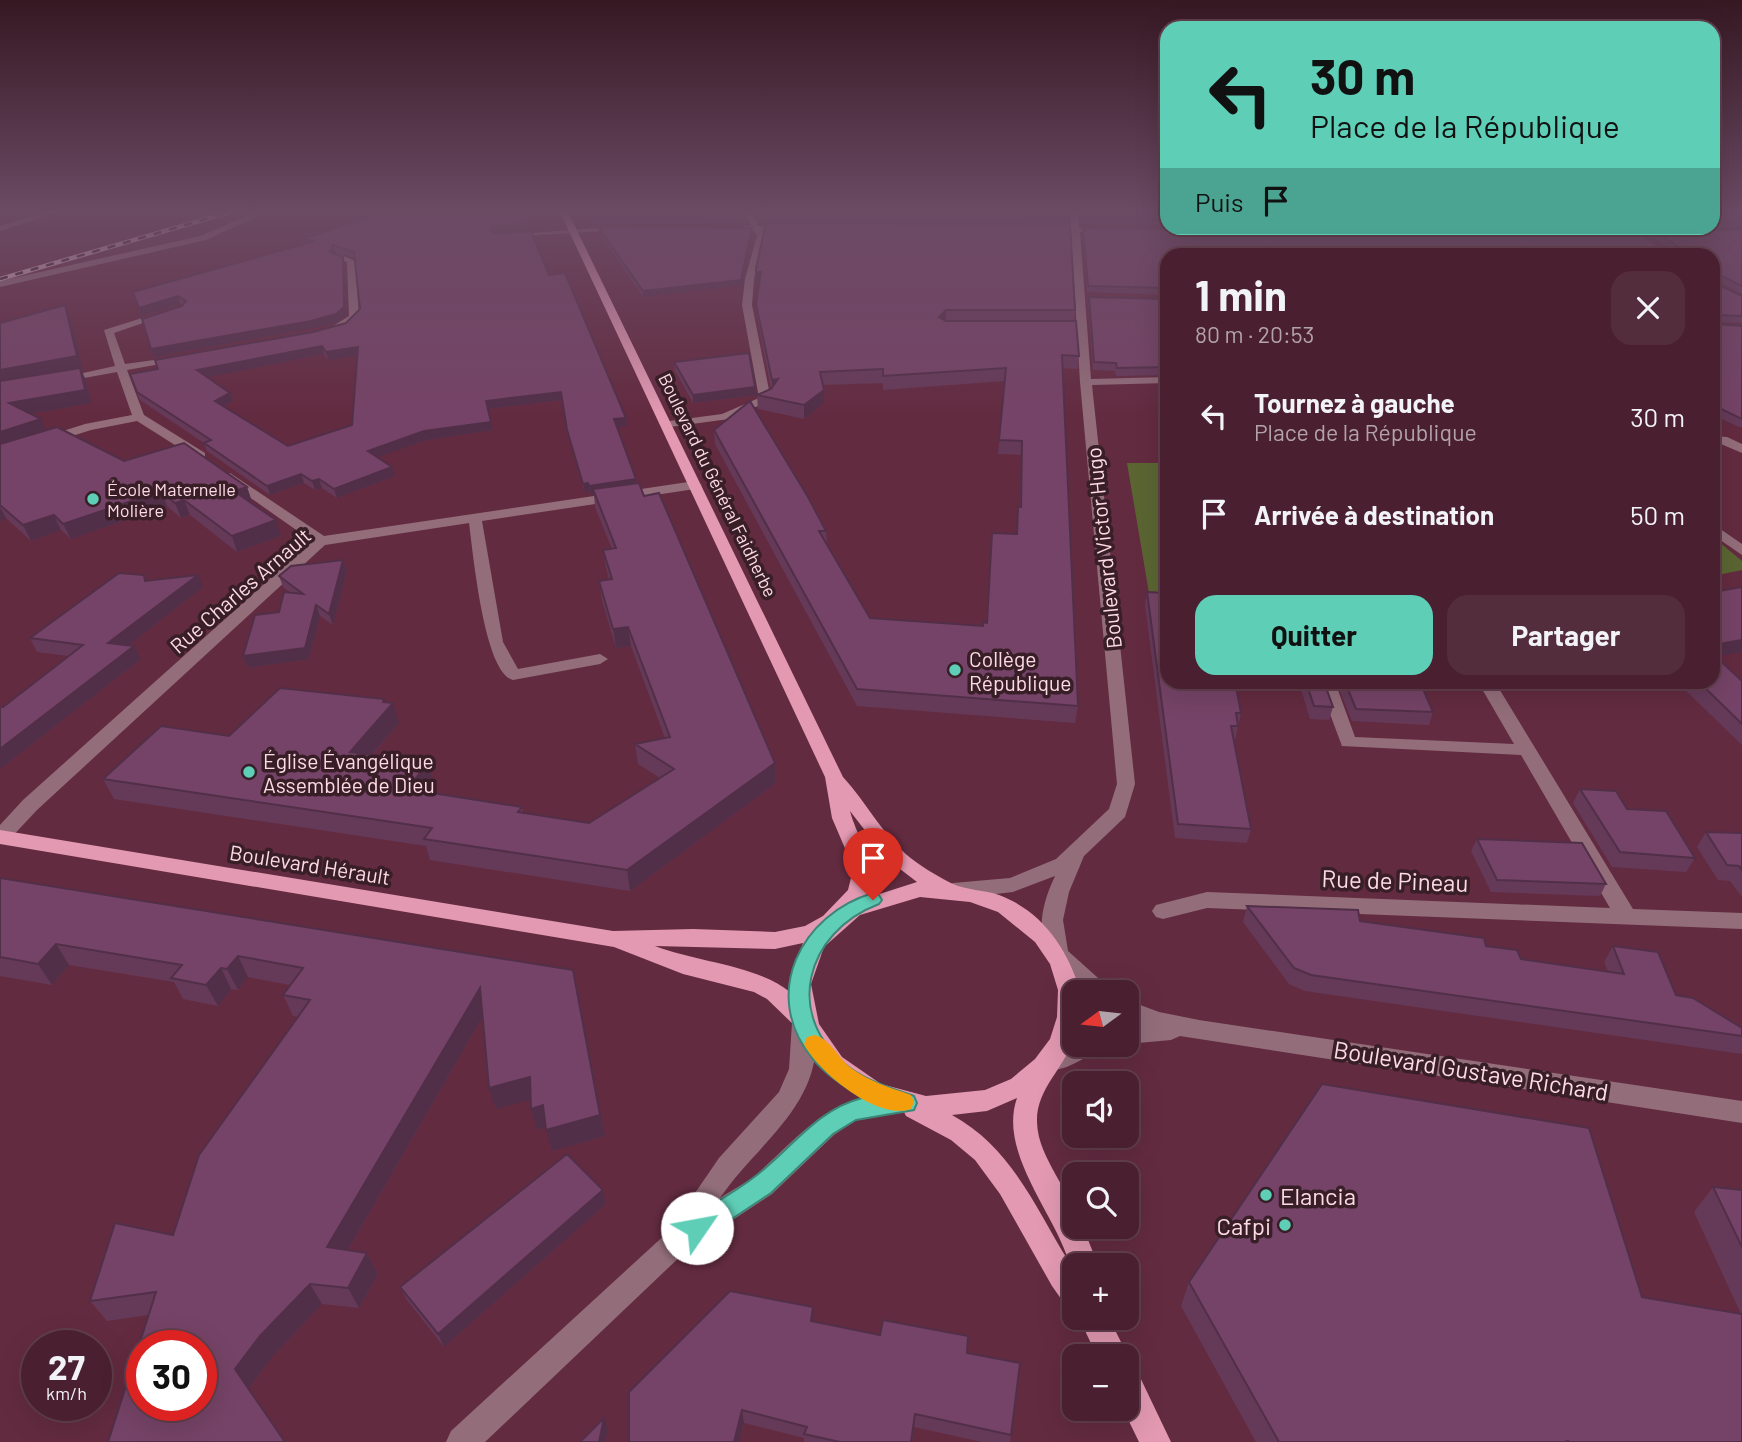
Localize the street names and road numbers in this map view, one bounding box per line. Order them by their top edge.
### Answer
street label: Boulevard du Général Faidherbe [654,369,782,601]
street label: Boulevard Victor Hugo [1080,446,1126,650]
street label: Rue Charles Arnault [165,522,315,658]
street label: Boulevard Hérault [228,839,392,889]
street label: Rue de Pineau [1321,863,1469,897]
street label: Boulevard Gustave Richard [1332,1034,1610,1106]

